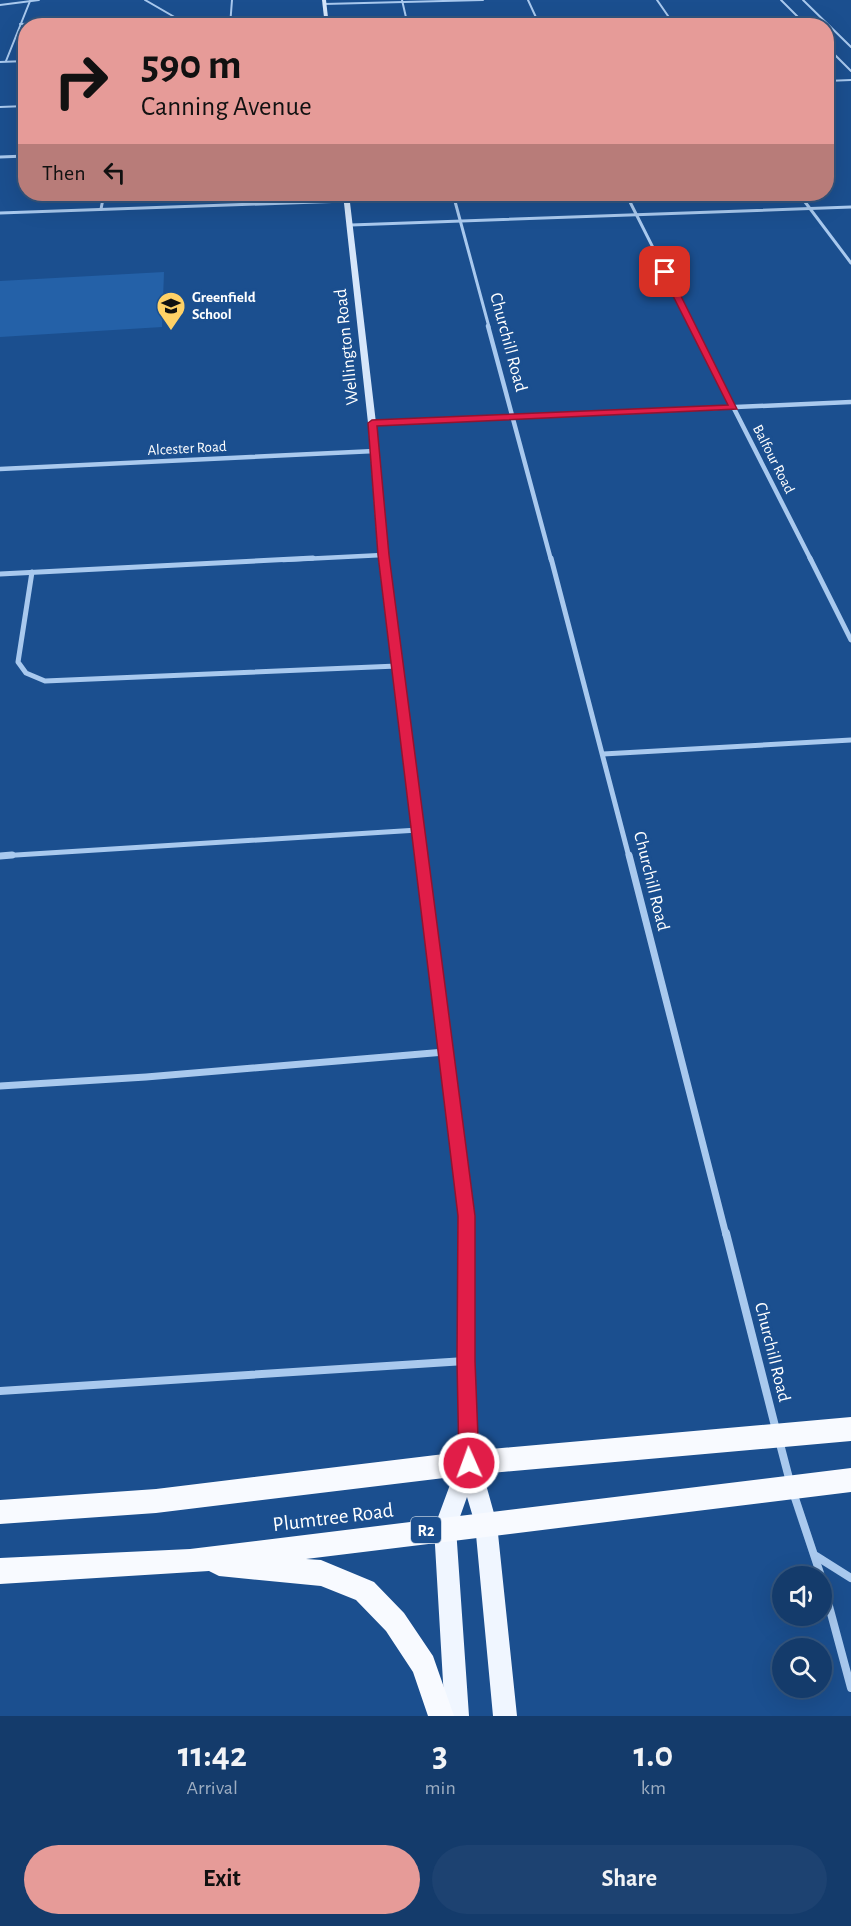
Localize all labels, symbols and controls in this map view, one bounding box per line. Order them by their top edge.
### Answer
icon: right [42,42,120,120]
text: 590 m [141,44,242,86]
text: Canning Avenue [141,93,312,120]
icon: left [98,156,131,189]
text: Then [42,162,86,184]
pin [639,246,690,297]
icon: arrive [648,255,681,288]
street label: Wellington Road [332,288,362,406]
school or university icon: Greenfield School [155,290,187,332]
place label: Greenfield School [192,290,256,322]
street label: Churchill Road [486,291,530,394]
street label: Balfour Road [750,422,797,496]
street label: Alcester Road [147,439,227,458]
street label: Churchill Road [630,830,672,933]
street label: Churchill Road [751,1301,793,1404]
position arrow [437,1431,501,1495]
street label: Plumtree Road [271,1500,395,1535]
road number: R2 [411,1517,441,1543]
map controls [772,1566,832,1698]
button: sound [772,1566,832,1626]
button: search [772,1638,832,1698]
text: 11:42 [178,1737,247,1773]
text: 3 [432,1737,448,1773]
text: 1.0 [633,1737,673,1773]
text: Arrival [187,1778,238,1798]
text: min [425,1778,456,1798]
text: km [641,1778,666,1798]
button: Exit [24,1845,420,1914]
button: Share [432,1845,827,1914]

